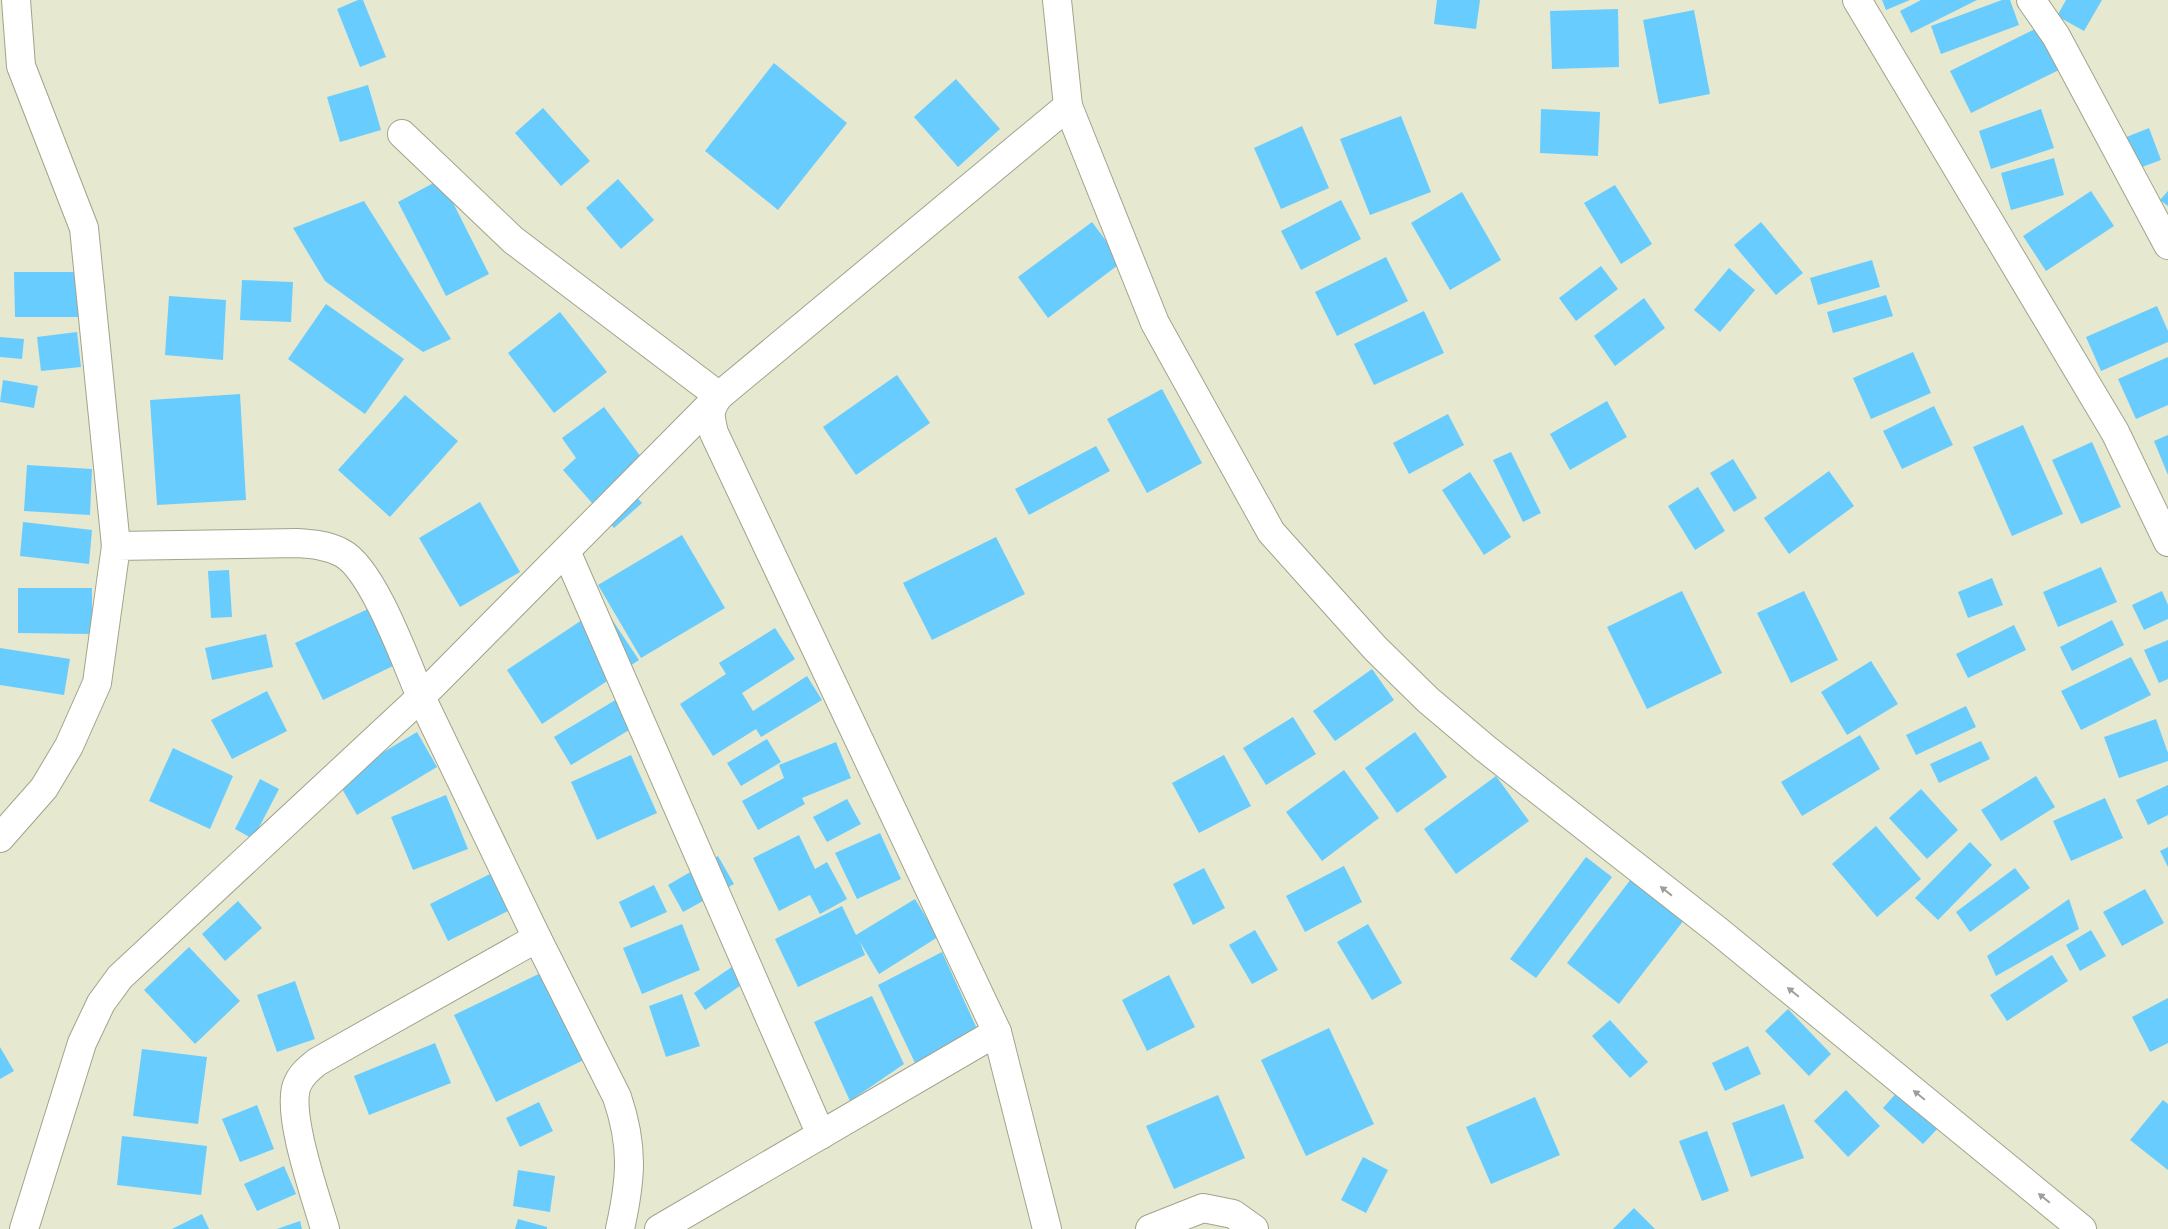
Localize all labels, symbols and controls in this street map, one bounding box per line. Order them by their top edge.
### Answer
one-way arrow [1660,885,1673,896]
one-way arrow [1787,987,1800,998]
one-way arrow [1912,1090,1925,1101]
one-way arrow [2038,1193,2051,1204]

